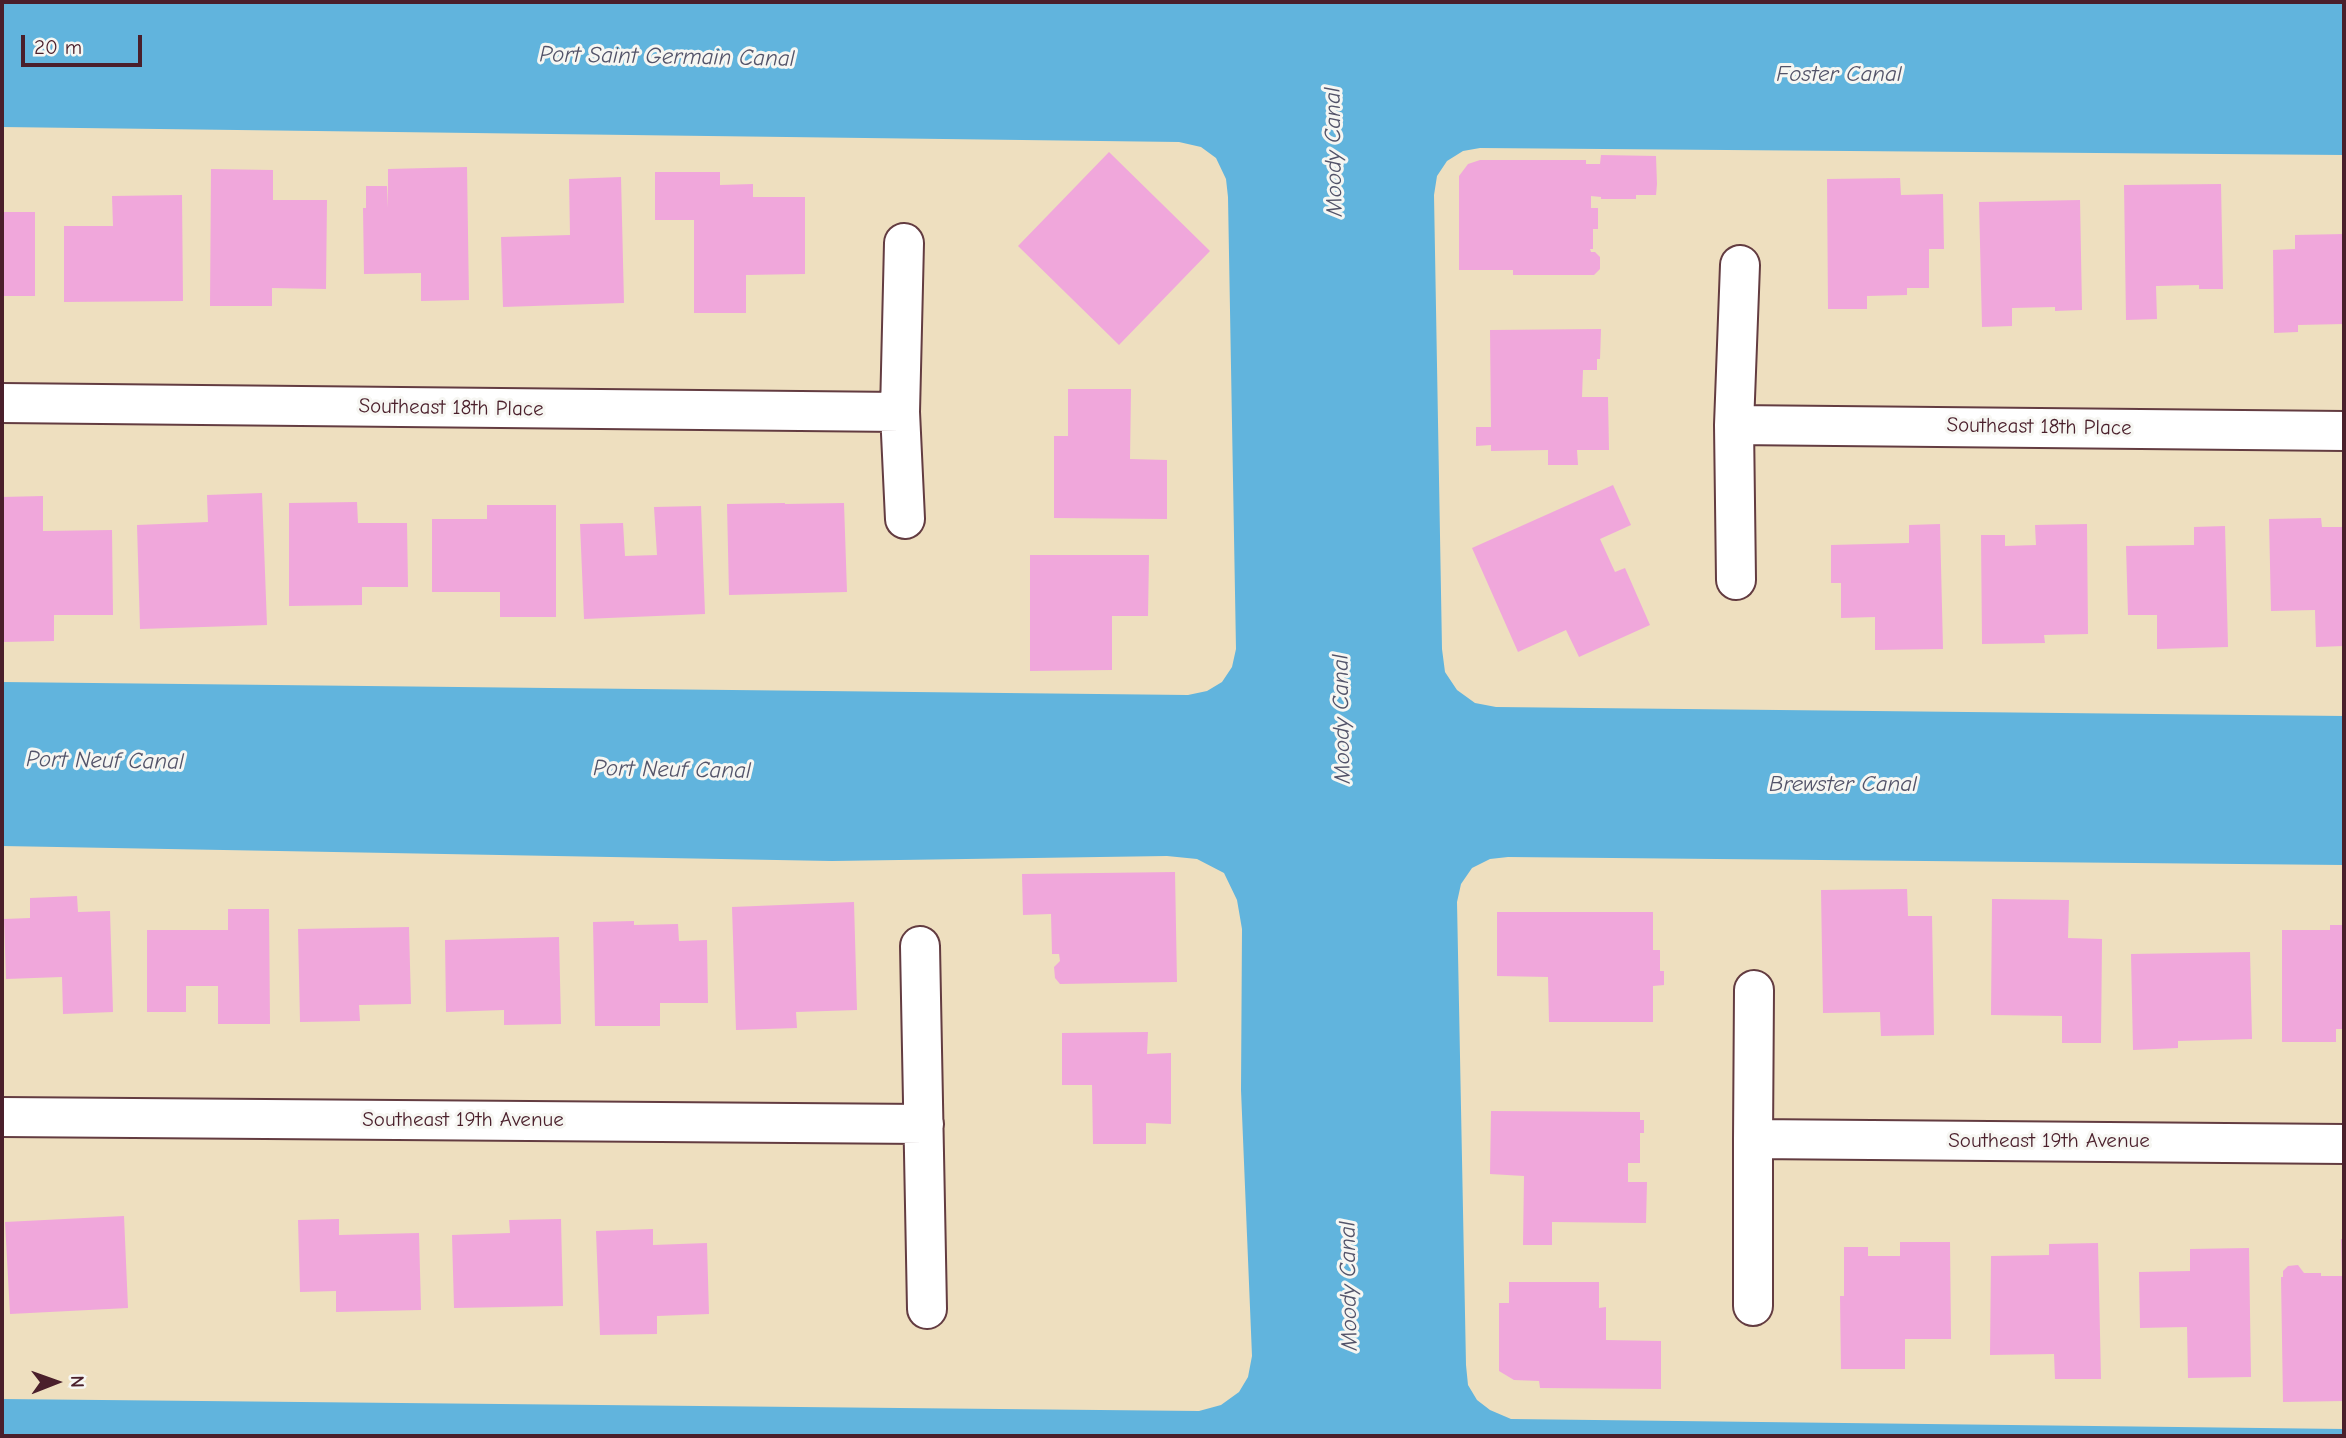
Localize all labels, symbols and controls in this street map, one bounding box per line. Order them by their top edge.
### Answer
scale bar [24,21,145,65]
text: 20 m [34,35,82,59]
water label: Port Saint Germain Canal [539,41,795,73]
water label: Foster Canal [1776,60,1902,88]
water label: Moody Canal [1319,87,1349,217]
street label: Southeast 18th Place [358,394,544,422]
street label: Southeast 18th Place [1946,413,2132,441]
water label: Moody Canal [1327,654,1357,784]
water label: Port Neuf Canal [26,746,184,776]
water label: Port Neuf Canal [593,755,751,785]
water label: Brewster Canal [1769,770,1917,798]
street label: Southeast 19th Avenue [362,1107,564,1133]
street label: Southeast 19th Avenue [1948,1128,2150,1154]
water label: Moody Canal [1334,1221,1364,1351]
north arrow [21,1347,91,1417]
text: N [66,1375,88,1388]

